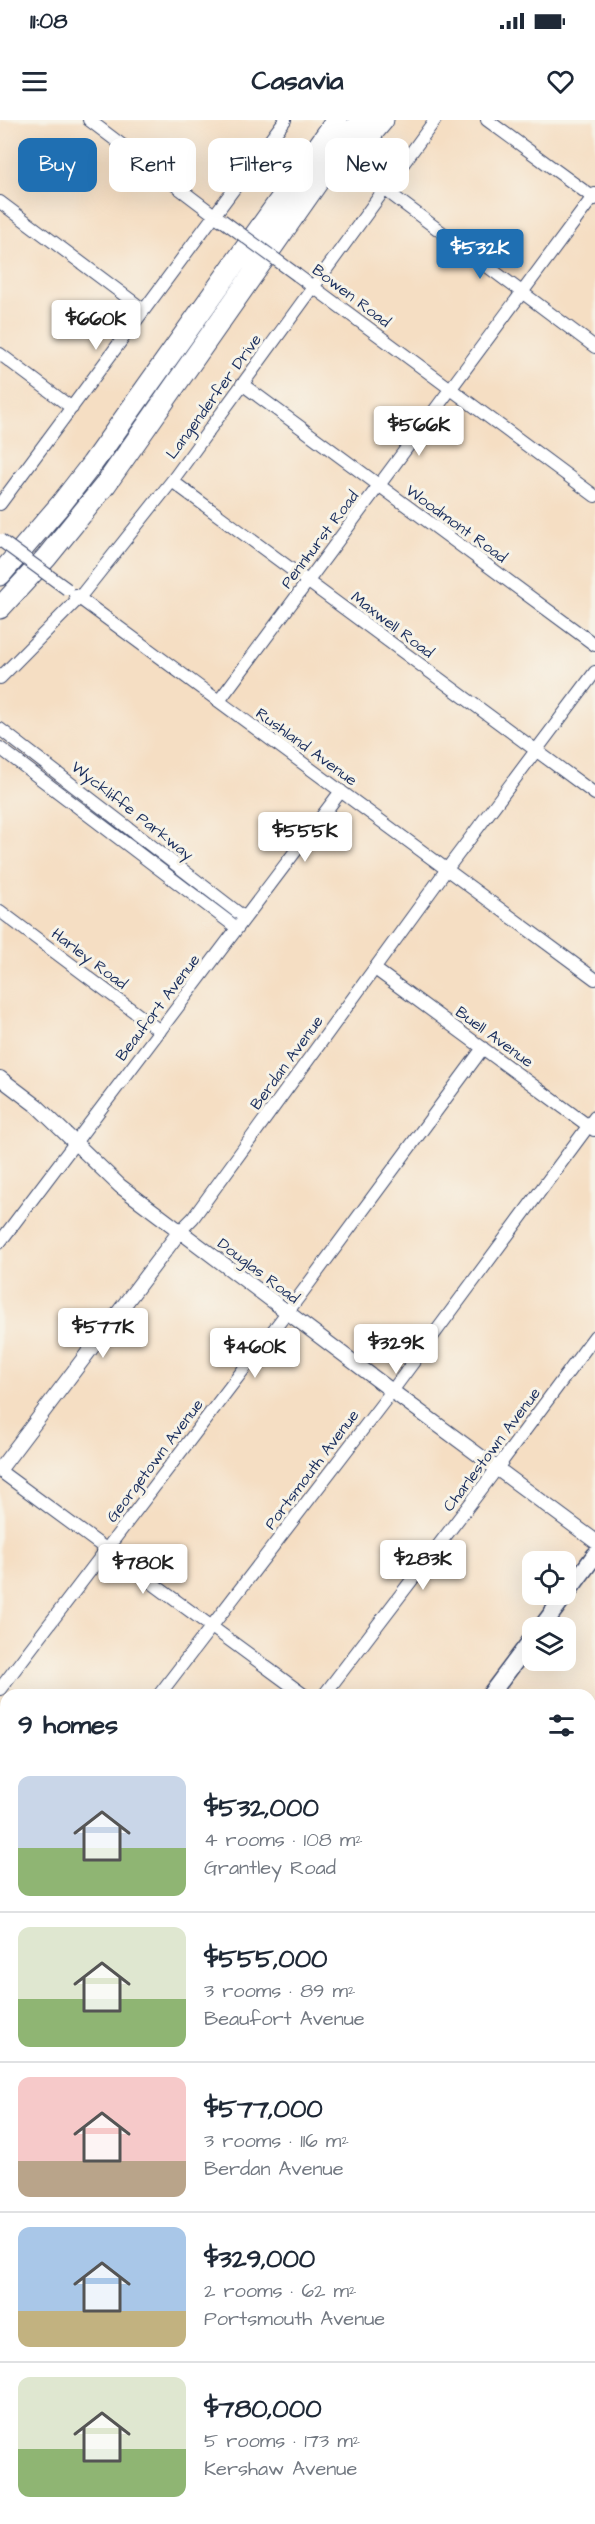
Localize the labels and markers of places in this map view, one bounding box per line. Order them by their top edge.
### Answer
pin: $532K [438,229,522,280]
pin: $660K [54,300,138,351]
pin: $566K [377,406,461,457]
pin: $555K [263,812,347,863]
pin: $577K [61,1308,145,1359]
pin: $329K [354,1324,438,1375]
pin: $460K [213,1328,297,1379]
pin: $283K [381,1540,465,1591]
pin: $780K [101,1544,185,1595]

